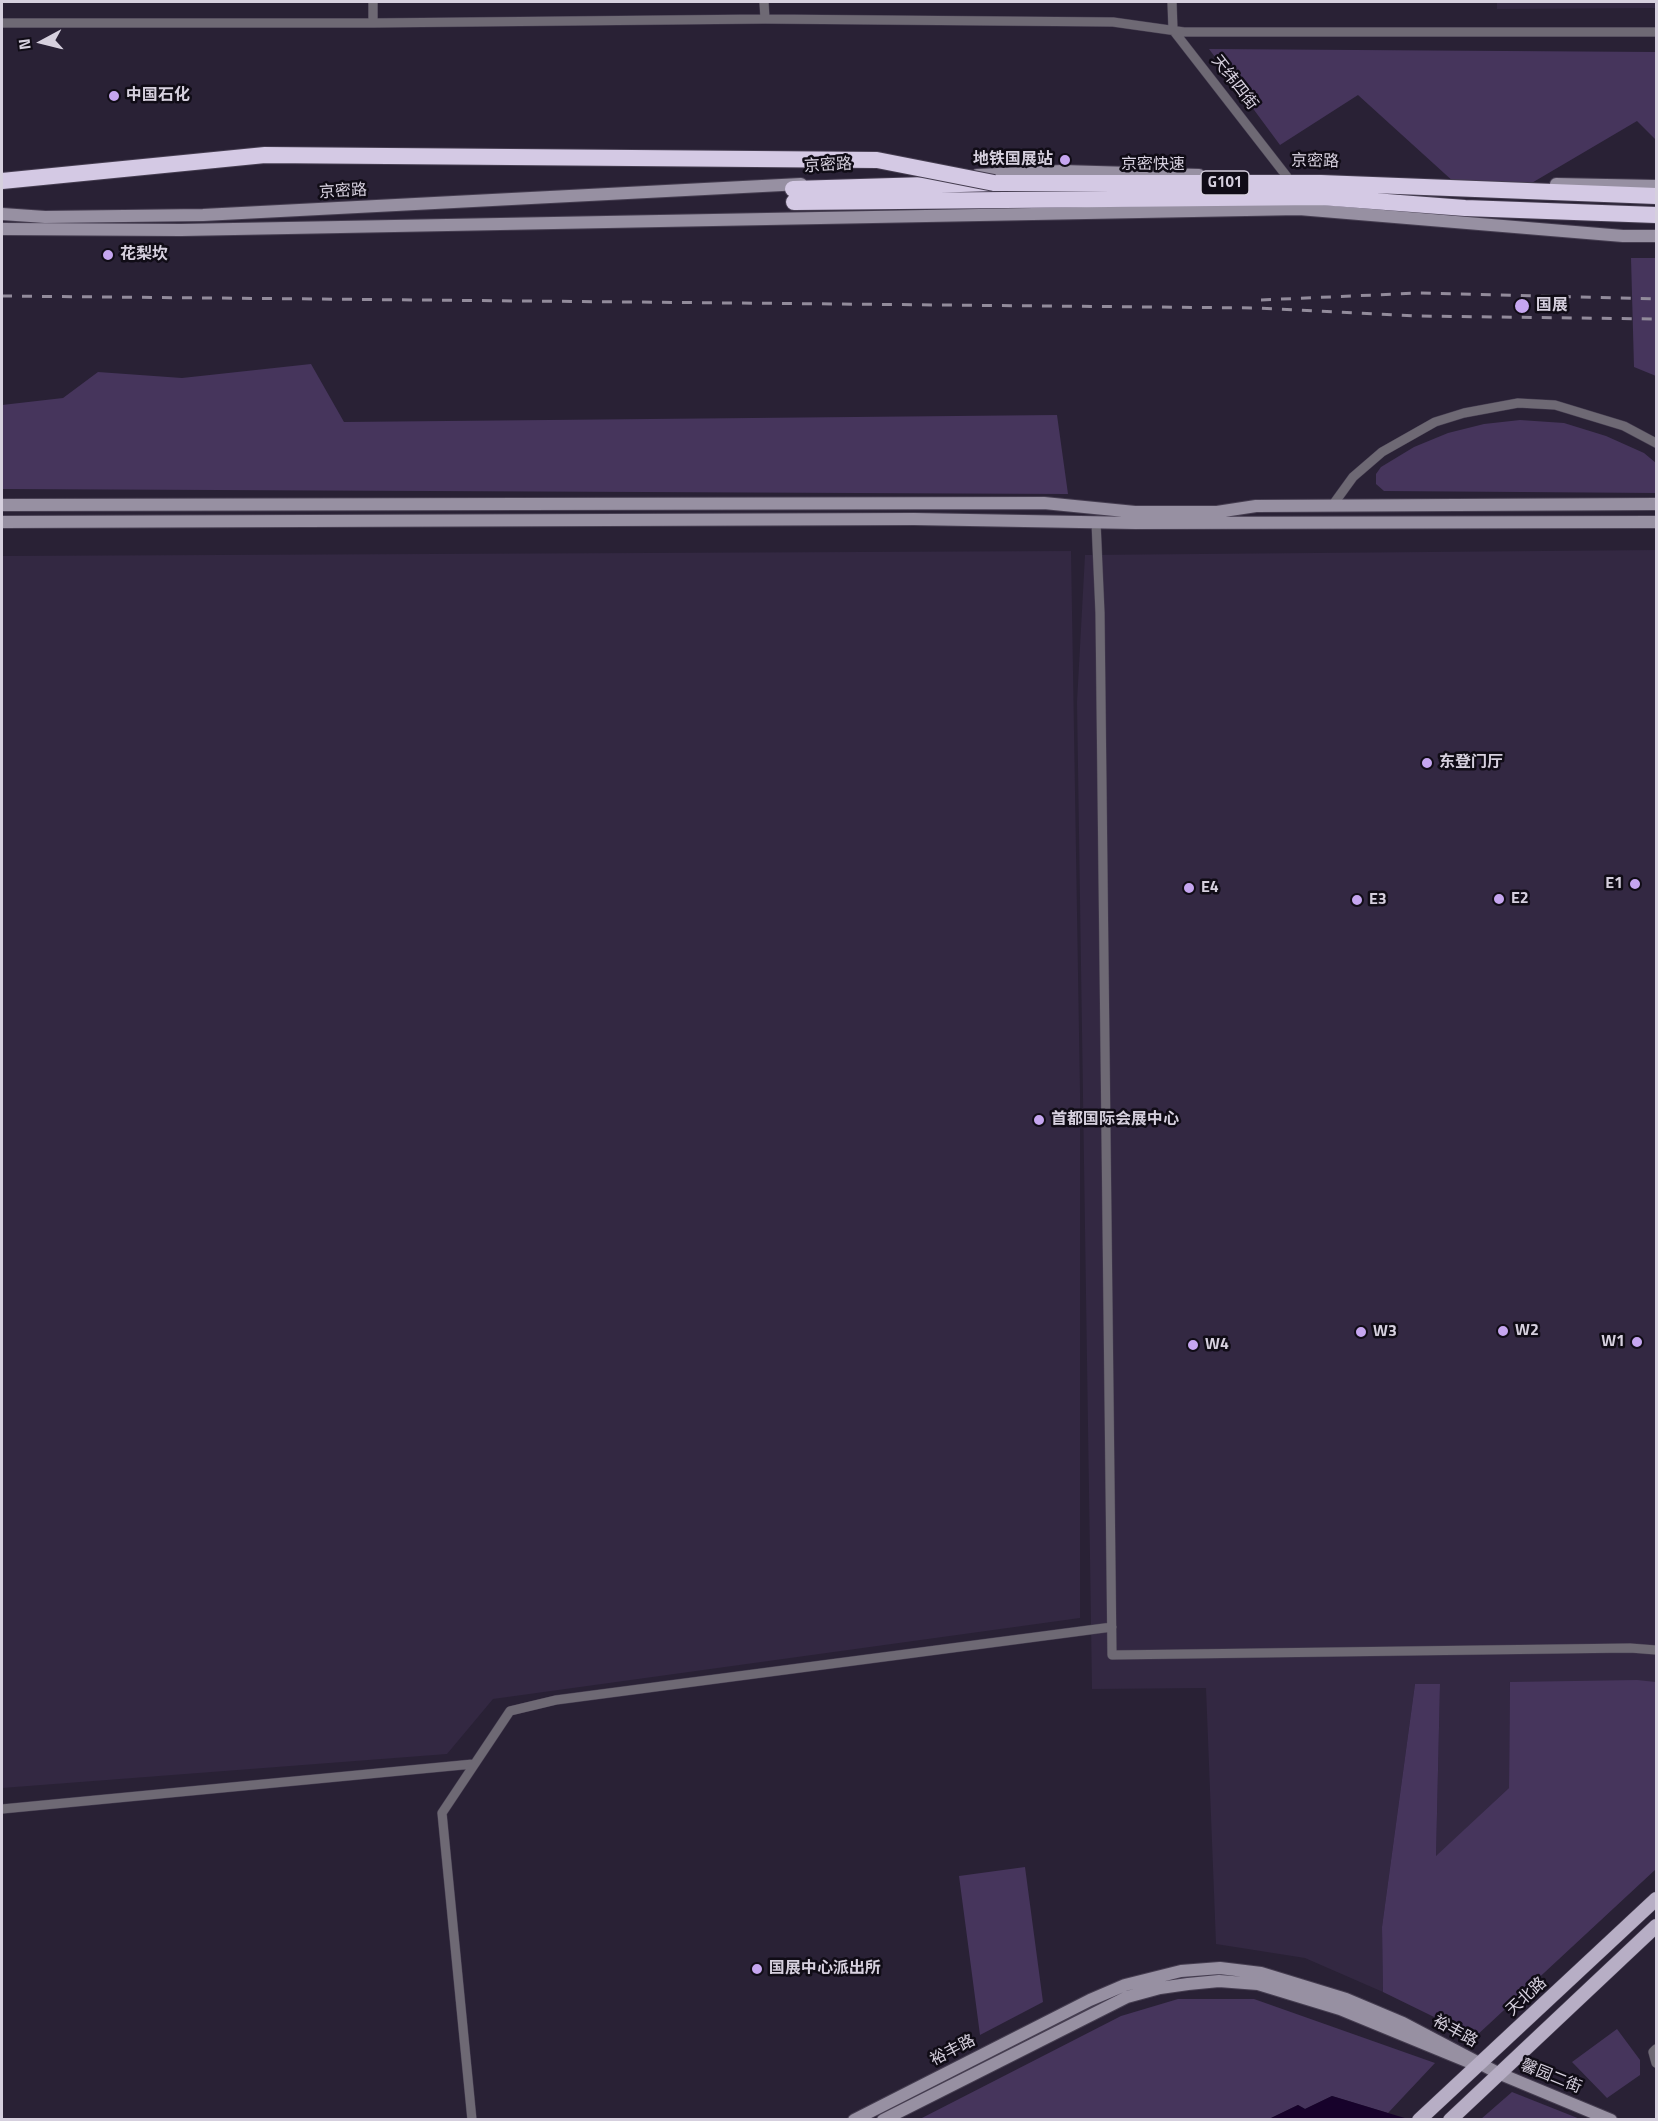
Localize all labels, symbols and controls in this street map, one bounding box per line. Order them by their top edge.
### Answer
north arrow [12,12,72,72]
text: N [12,37,37,51]
street label: 天纬四街 [1207,52,1261,114]
place label: 中国石化 [126,86,190,106]
marker: 中国石化 [107,89,121,103]
place label: 地铁国展站 [973,150,1053,170]
street label: 京密路 [1291,152,1339,172]
marker: 地铁国展站 [1058,153,1072,167]
street label: 京密路 [804,155,852,177]
street label: 京密快速 [1121,155,1185,175]
road number: G101 [1201,171,1249,195]
street label: 京密路 [319,181,367,203]
place label: 花梨坎 [120,245,168,265]
marker: 花梨坎 [101,248,115,262]
place label: 国展 [1536,296,1568,316]
marker: 国展 [1513,297,1531,315]
place label: 东登门厅 [1439,753,1503,773]
marker: 东登门厅 [1420,756,1434,770]
place label: E1 [1605,874,1623,894]
marker: E1 [1628,877,1642,891]
place label: E4 [1201,878,1219,898]
marker: E4 [1182,881,1196,895]
place label: E2 [1511,889,1529,909]
place label: E3 [1369,890,1387,910]
marker: E2 [1492,892,1506,906]
marker: E3 [1350,893,1364,907]
place label: 首都国际会展中心 [1051,1110,1179,1130]
marker: 首都国际会展中心 [1032,1113,1046,1127]
place label: W2 [1515,1321,1539,1341]
place label: W3 [1373,1322,1397,1342]
marker: W2 [1496,1324,1510,1338]
marker: W3 [1354,1325,1368,1339]
place label: W1 [1601,1332,1625,1352]
place label: W4 [1205,1335,1229,1355]
marker: W1 [1630,1335,1644,1349]
marker: W4 [1186,1338,1200,1352]
place label: 国展中心派出所 [769,1959,881,1979]
marker: 国展中心派出所 [750,1962,764,1976]
street label: 天北路 [1503,1974,1551,2020]
street label: 裕丰路 [1429,2012,1481,2052]
street label: 裕丰路 [927,2032,979,2070]
street label: 馨园二街 [1518,2056,1584,2098]

